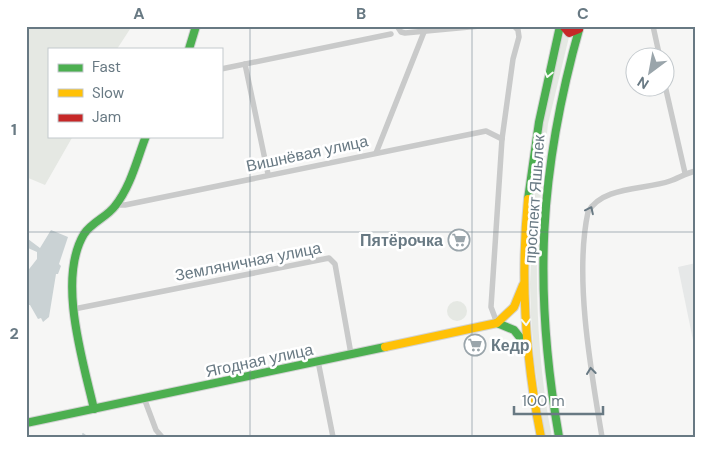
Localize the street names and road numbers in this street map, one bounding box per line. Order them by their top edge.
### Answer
street label: Вишнёвая улица [244,130,370,177]
street label: проспект Яшьлек [520,133,550,264]
street label: Земляничная улица [173,237,323,286]
street label: Ягодная улица [203,339,315,382]

